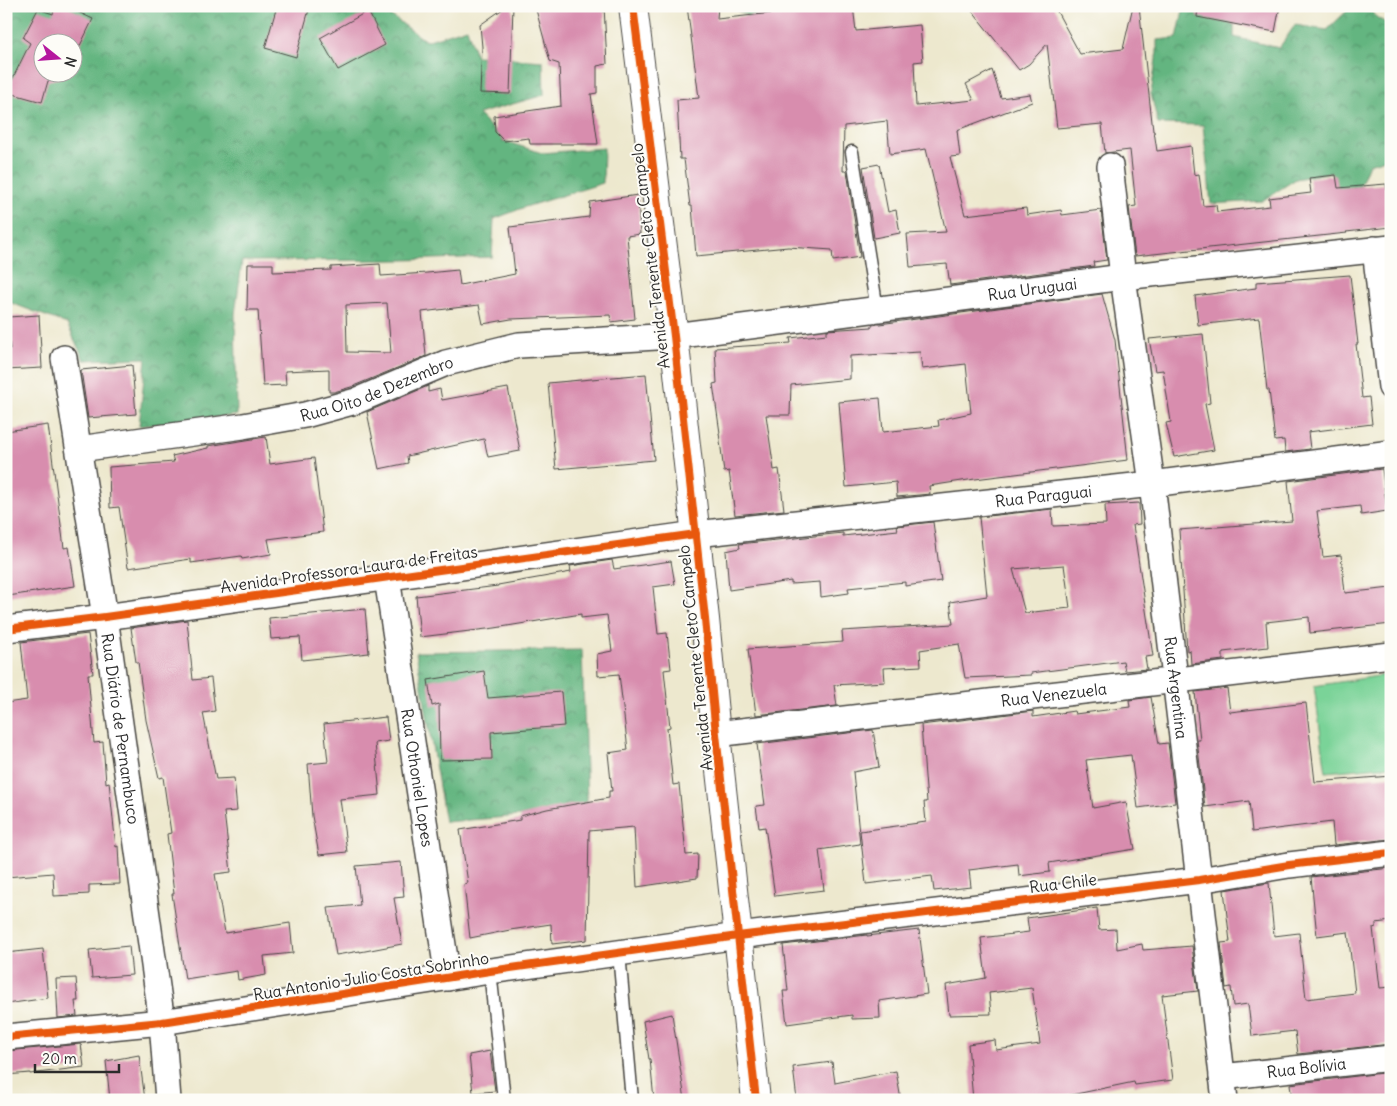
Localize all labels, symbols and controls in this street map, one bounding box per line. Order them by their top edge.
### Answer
north arrow [32,32,82,82]
text: N [60,55,80,69]
street label: Avenida Tenente Cleto Campelo [626,142,674,370]
street label: Rua Uruguai [986,273,1078,305]
street label: Rua Oito de Dezembro [298,352,455,426]
street label: Rua Paraguai [994,481,1093,511]
street label: Avenida Professora Laura de Freitas [219,541,479,597]
street label: Avenida Tenente Cleto Campelo [673,544,717,772]
street label: Rua Diário de Pernambuco [97,632,144,826]
street label: Rua Argentina [1160,635,1192,740]
street label: Rua Venezuela [1000,678,1108,711]
street label: Rua Othoniel Lopes [397,707,438,848]
street label: Rua Chile [1028,869,1098,897]
street label: Rua Antonio Julio Costa Sobrinho [252,947,490,1005]
scale bar [35,1041,119,1073]
text: 20 m [42,1049,77,1068]
street label: Rua Bolívia [1266,1053,1347,1082]

